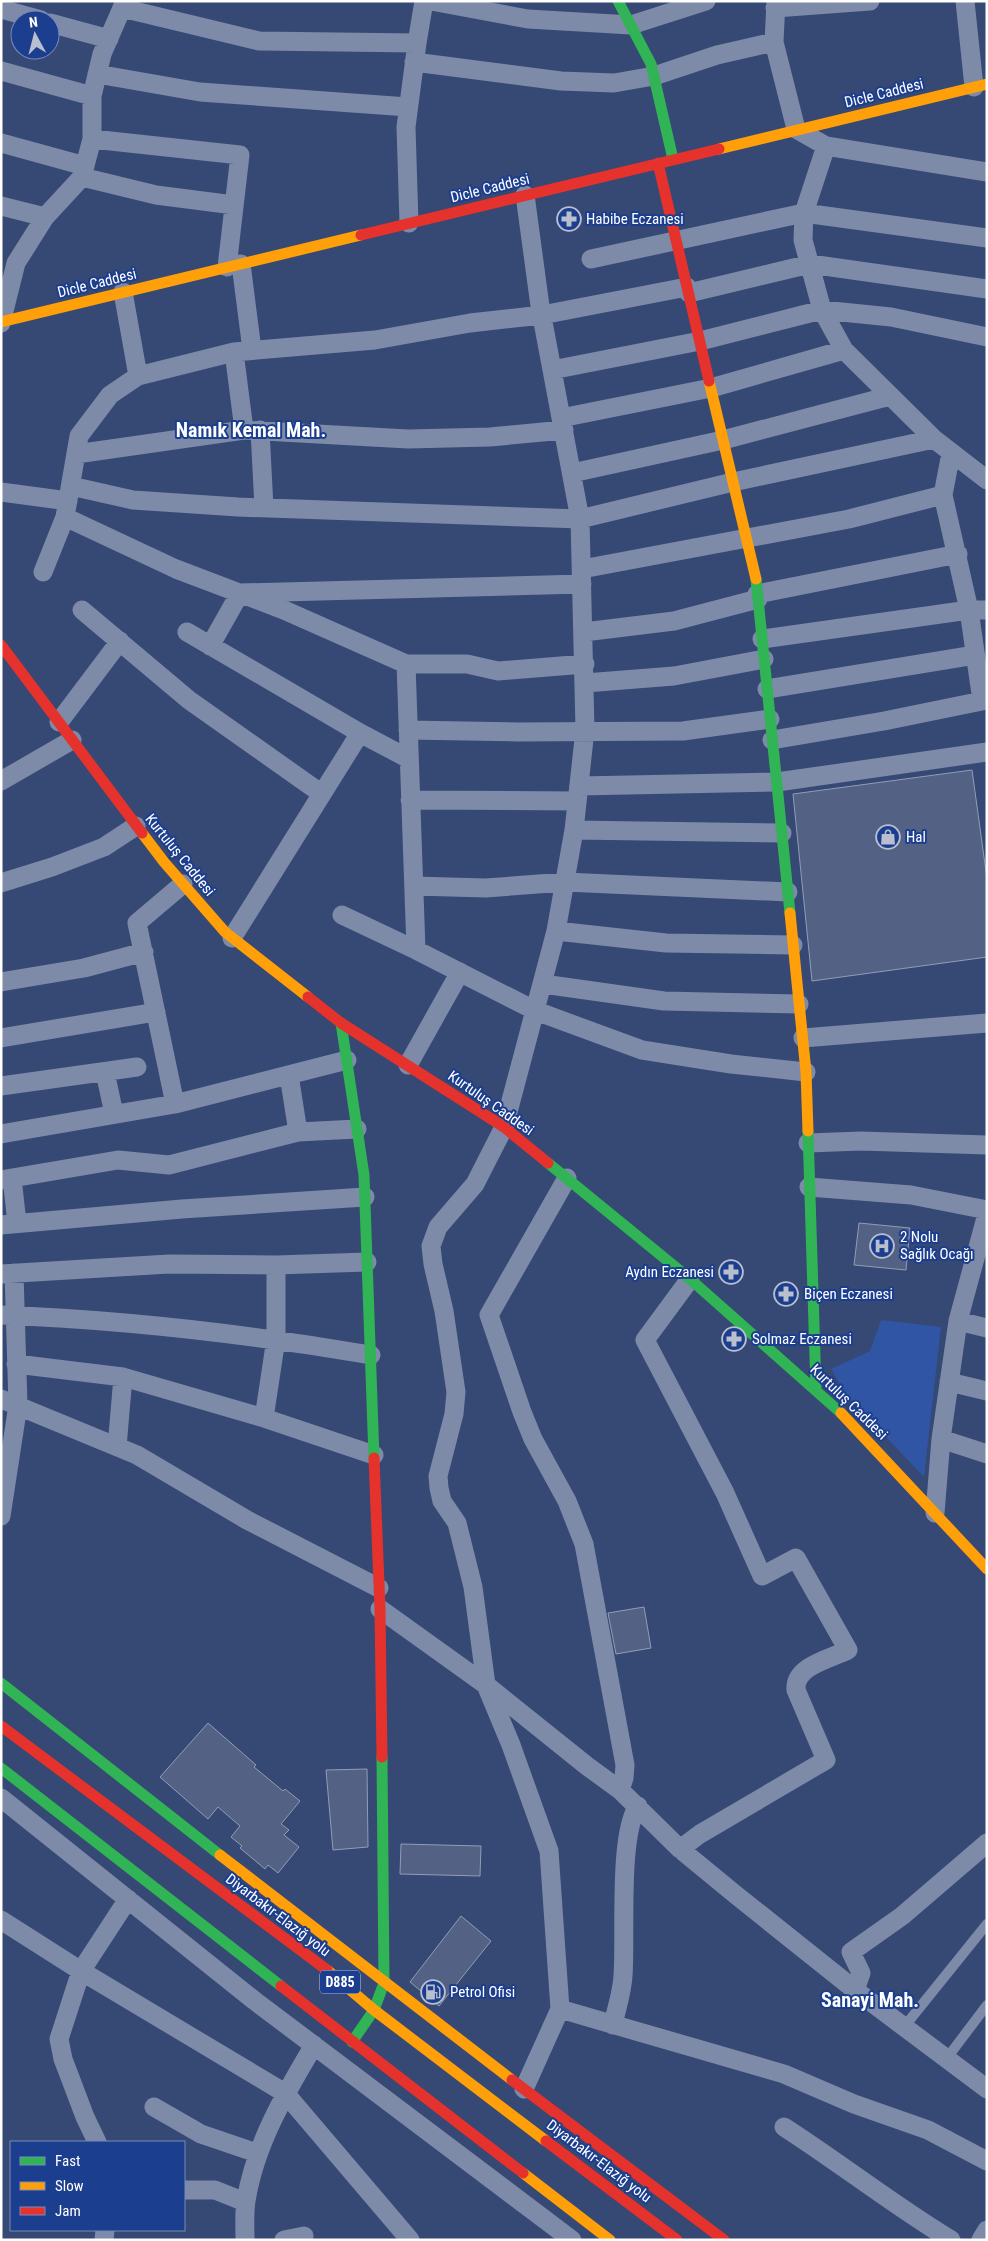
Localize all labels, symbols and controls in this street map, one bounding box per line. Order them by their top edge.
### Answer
north arrow [10,10,60,60]
text: N [28,14,39,31]
street label: Dicle Caddesi [843,74,925,112]
street label: Dicle Caddesi [449,169,531,207]
pharmacy icon: Habibe Eczanesi [556,206,582,232]
place label: Habibe Eczanesi [586,210,684,228]
street label: Dicle Caddesi [56,264,138,302]
district label: Namık Kemal Mah. [176,418,326,442]
street label: Kurtuluş Caddesi [141,810,219,900]
shop icon: Hal [875,824,901,850]
place label: Hal [906,828,926,846]
street label: Kurtuluş Caddesi [445,1067,537,1139]
place label: 2 Nolu Sağlık Ocağı [900,1228,974,1263]
hospital icon: 2 Nolu Sağlık Ocağı [869,1233,895,1259]
pharmacy icon: Aydın Eczanesi [718,1259,744,1285]
place label: Aydın Eczanesi [625,1263,714,1281]
pharmacy icon: Biçen Eczanesi [773,1281,799,1307]
place label: Biçen Eczanesi [804,1285,893,1303]
pharmacy icon: Solmaz Eczanesi [721,1326,747,1352]
place label: Solmaz Eczanesi [752,1330,852,1348]
street label: Kurtuluş Caddesi [807,1361,891,1443]
street label: Diyarbakır-Elazığ yolu [222,1870,334,1960]
road number: D885 [320,1970,360,1994]
fuel station icon: Petrol Ofisi [420,1979,446,2005]
place label: Petrol Ofisi [450,1983,515,2001]
district label: Sanayi Mah. [821,1988,919,2012]
street label: Diyarbakır-Elazığ yolu [543,2116,655,2206]
legend [10,2141,185,2231]
text: Fast [55,2152,80,2170]
text: Slow [55,2177,84,2195]
text: Jam [55,2202,81,2220]

